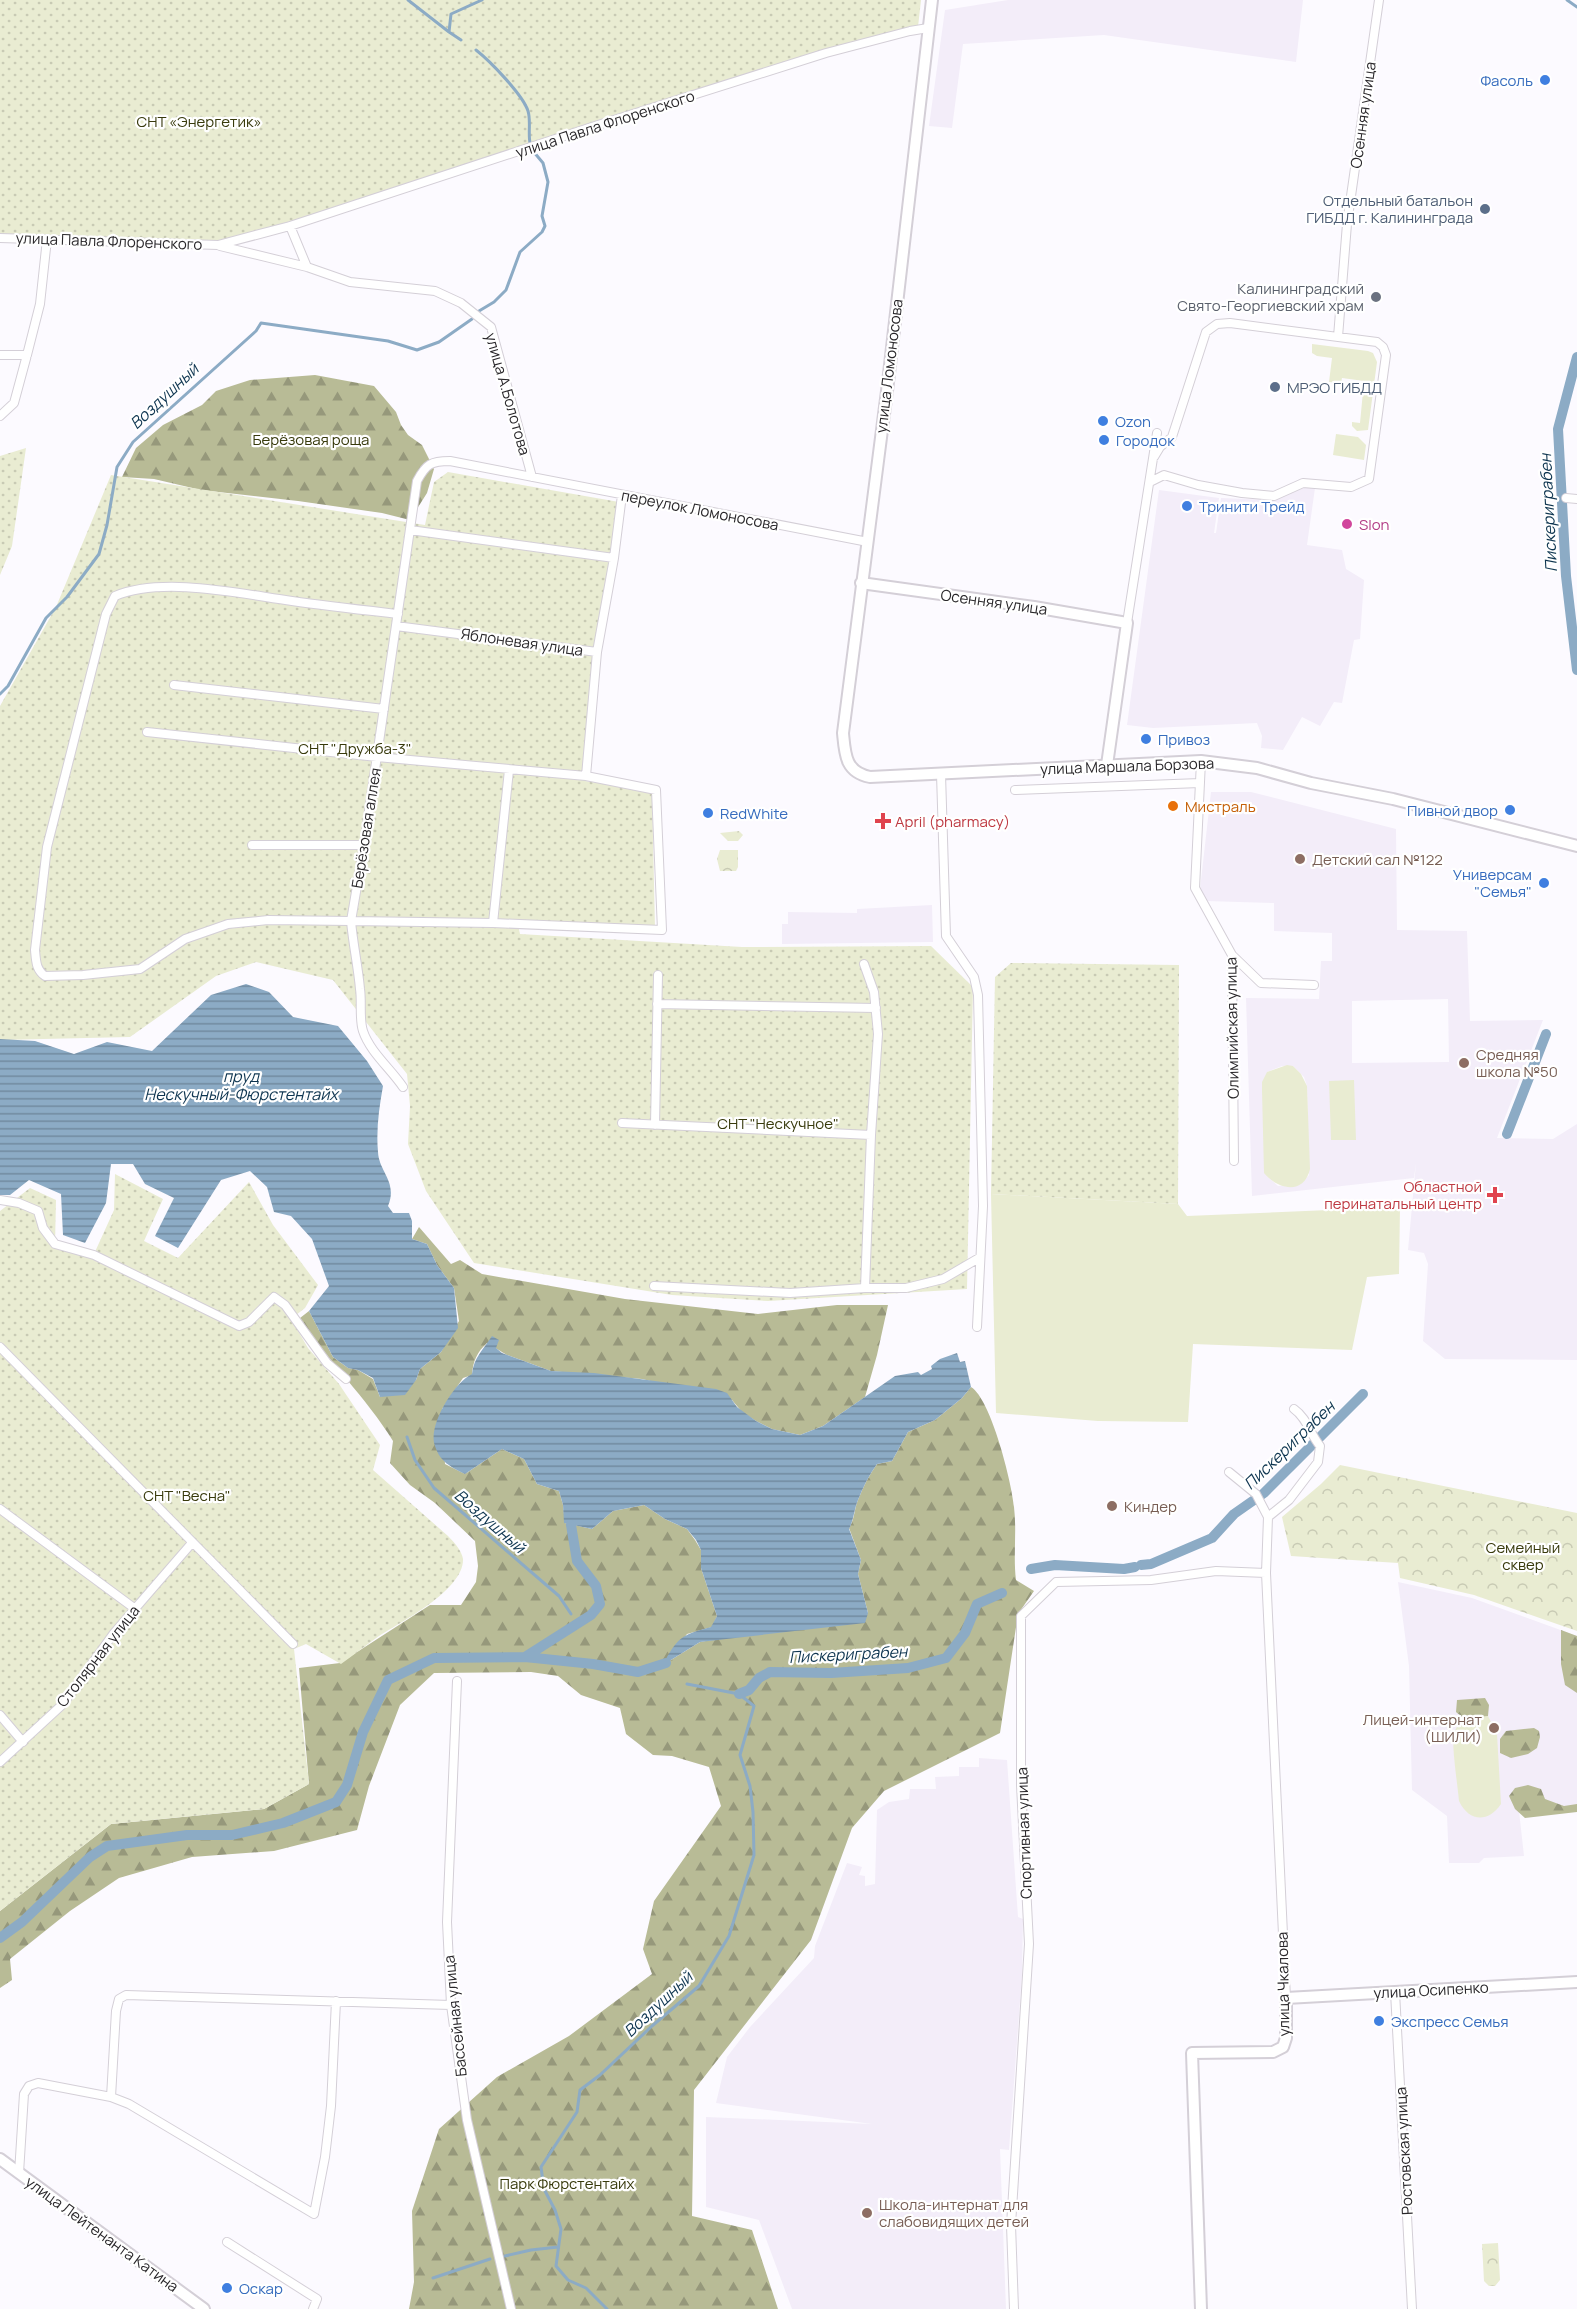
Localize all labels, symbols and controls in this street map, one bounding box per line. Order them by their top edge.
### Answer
street label: Осенняя улица [1345,60,1381,170]
place label: Фасоль [1480,70,1533,91]
marker: Фасоль [1538,73,1552,87]
street label: улица Павла Флоренского [513,85,697,163]
park label: СНТ «Энергетик» [137,111,261,132]
place label: Отдельный батальон ГИБДД г. Калининграда [1306,190,1473,228]
marker: Отдельный батальон ГИБДД г. Калининграда [1478,202,1492,216]
street label: улица Павла Флоренского [15,227,203,255]
place label: Калининградский Свято-Георгиевский храм [1177,278,1364,316]
marker: Калининградский Свято-Георгиевский храм [1369,290,1383,304]
street label: улица Ломоносова [870,298,908,434]
street label: улица А.Болотова [480,330,536,458]
water label: Воздушный [125,357,205,434]
place label: МРЭО ГИБДД [1287,377,1382,398]
marker: МРЭО ГИБДД [1268,380,1282,394]
place label: Ozon [1115,411,1151,432]
marker: Ozon [1096,414,1110,428]
park label: Берёзовая роща [253,429,369,450]
place label: Городок [1116,430,1175,451]
marker: Городок [1097,433,1111,447]
water label: Пискериграбен [1534,452,1562,573]
street label: переулок Ломоносова [619,484,781,536]
place label: Тринити Трейд [1199,496,1305,517]
marker: Тринити Трейд [1180,499,1194,513]
place label: Slon [1359,514,1390,535]
marker: Slon [1340,517,1354,531]
street label: Осенняя улица [939,584,1049,620]
street label: Яблоневая улица [459,623,585,661]
place label: Привоз [1158,729,1210,750]
marker: Привоз [1139,732,1153,746]
park label: СНТ "Дружба-3" [298,738,412,759]
street label: улица Маршала Борзова [1040,752,1214,780]
street label: Берёзовая аллея [346,766,386,890]
place label: Мистраль [1185,796,1256,817]
marker: Мистраль [1166,799,1180,813]
place label: Пивной двор [1407,800,1498,821]
place label: RedWhite [720,803,788,824]
marker: Пивной двор [1503,803,1517,817]
marker: RedWhite [701,806,715,820]
place label: April (pharmacy) [895,811,1010,832]
marker: April (pharmacy) [876,814,890,828]
place label: Детский сал №122 [1312,849,1443,870]
marker: Детский сал №122 [1293,852,1307,866]
place label: Универсам "Семья" [1453,864,1532,902]
marker: Универсам "Семья" [1537,876,1551,890]
street label: Олимпийская улица [1220,957,1244,1099]
place label: Средняя школа №50 [1476,1044,1558,1082]
marker: Средняя школа №50 [1457,1056,1471,1070]
water label: пруд Нескучный-Фюрстентайх [144,1065,340,1105]
park label: СНТ "Нескучное" [717,1113,839,1134]
place label: Областной перинатальный центр [1324,1176,1482,1214]
marker: Областной перинатальный центр [1486,1186,1504,1204]
water label: Пискериграбен [1239,1395,1340,1494]
water label: Воздушный [450,1484,531,1559]
park label: СНТ "Весна" [143,1485,231,1506]
place label: Киндер [1124,1496,1177,1517]
marker: Киндер [1105,1499,1119,1513]
park label: Семейный сквер [1486,1537,1560,1575]
street label: Столярная улица [52,1601,144,1711]
water label: Пискериграбен [788,1640,909,1668]
place label: Лицей-интернат (ШИЛИ) [1363,1709,1482,1747]
marker: Лицей-интернат (ШИЛИ) [1487,1721,1501,1735]
street label: Спортивная улица [1011,1767,1037,1899]
street label: улица Чкалова [1272,1931,1294,2037]
street label: Бассейная улица [438,1954,472,2078]
water label: Воздушный [619,1965,699,2042]
street label: улица Осипенко [1373,1976,1489,2004]
place label: Экспресс Семья [1391,2011,1509,2032]
marker: Экспресс Семья [1372,2014,1386,2028]
street label: Ростовская улица [1390,2086,1418,2216]
street label: улица Лейтенанта Катина [21,2171,183,2297]
park label: Парк Фюрстентайх [500,2173,635,2194]
place label: Школа-интернат для слабовидящих детей [879,2194,1029,2232]
marker: Школа-интернат для слабовидящих детей [860,2206,874,2220]
place label: Оскар [239,2278,283,2299]
marker: Оскар [220,2281,234,2295]

